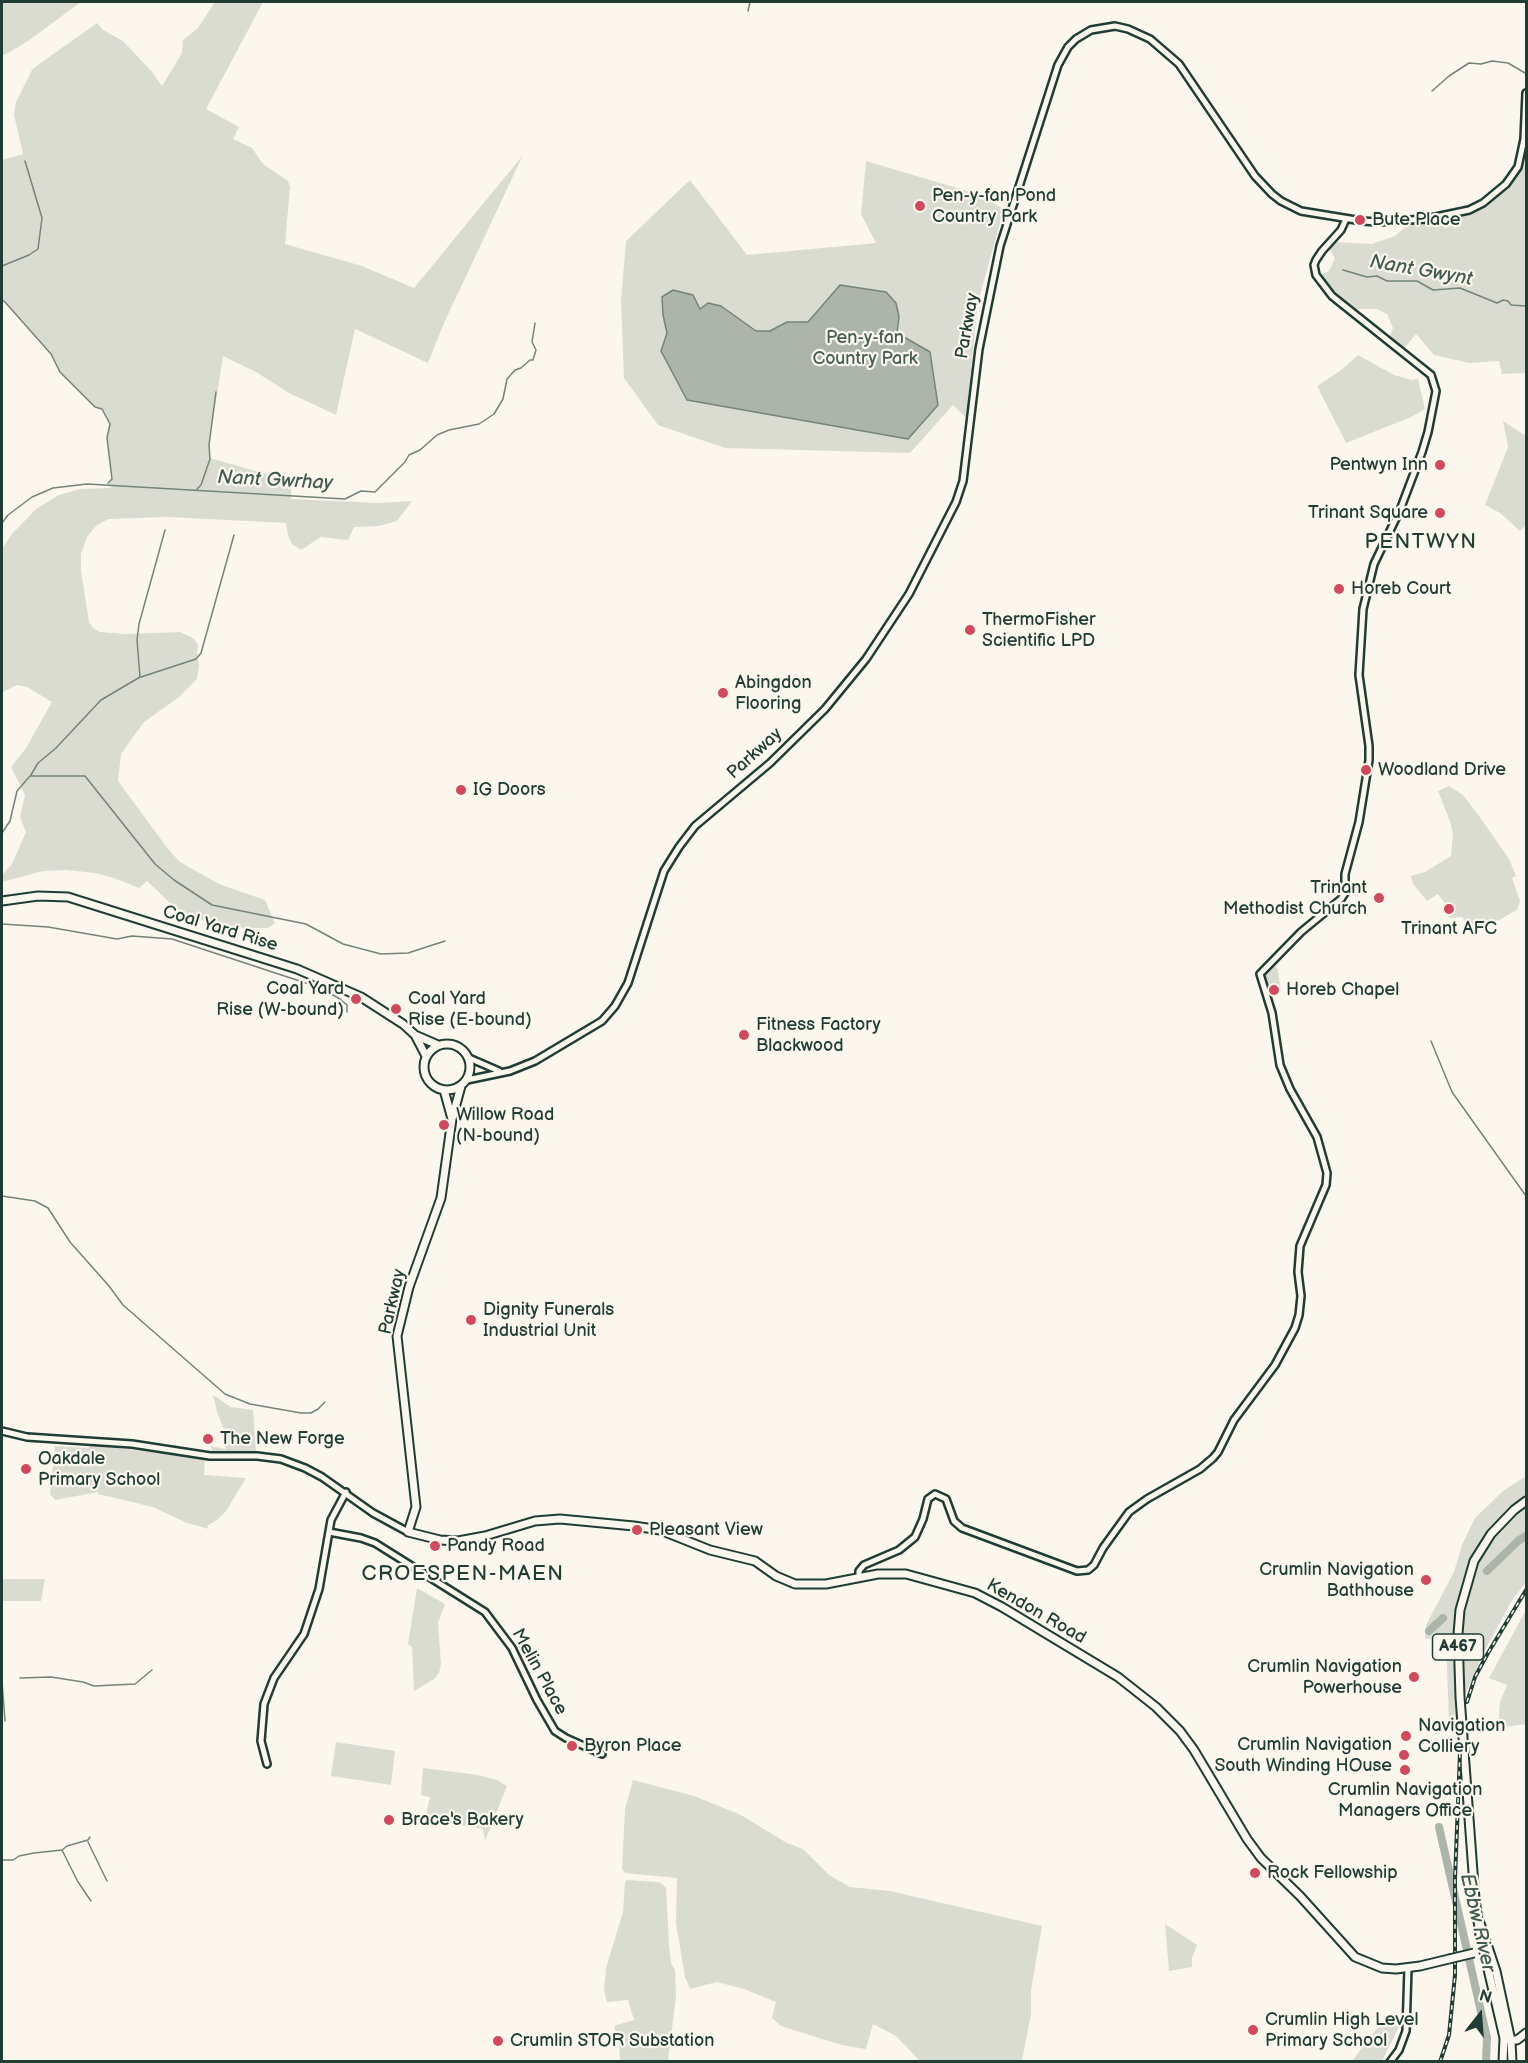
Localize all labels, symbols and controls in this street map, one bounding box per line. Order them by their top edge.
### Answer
place label: Pen-y-fan Pond Country Park [932,185,1056,228]
marker: Pen-y-fan Pond Country Park [913,199,927,213]
place label: Bute Place [1372,209,1461,231]
marker: Bute Place [1353,213,1367,227]
water label: Nant Gwynt [1368,250,1474,292]
street label: Parkway [952,291,984,361]
park label: Pen-y-fan Country Park [812,327,918,370]
place label: Pentwyn Inn [1329,454,1428,476]
marker: Pentwyn Inn [1433,458,1447,472]
water label: Nant Gwrhay [217,466,333,496]
place label: Trinant Square [1308,502,1428,524]
marker: Trinant Square [1433,506,1447,520]
district label: PENTWYN [1364,530,1478,556]
place label: Horeb Court [1351,578,1451,600]
marker: Horeb Court [1332,582,1346,596]
place label: ThermoFisher Scientific LPD [982,609,1096,652]
marker: ThermoFisher Scientific LPD [963,623,977,637]
place label: Abingdon Flooring [735,672,812,714]
marker: Abingdon Flooring [716,686,730,700]
street label: Parkway [723,724,787,784]
place label: Woodland Drive [1378,759,1506,781]
marker: Woodland Drive [1359,763,1373,777]
place label: IG Doors [473,779,546,801]
marker: IG Doors [454,783,468,797]
place label: Trinant Methodist Church [1223,877,1367,920]
marker: Trinant Methodist Church [1372,891,1386,905]
street label: Coal Yard Rise [160,901,280,957]
marker: Trinant AFC [1442,902,1456,916]
place label: Trinant AFC [1401,918,1497,940]
place label: Coal Yard Rise (W-bound) [216,978,344,1020]
place label: Horeb Chapel [1286,979,1399,1001]
marker: Horeb Chapel [1267,983,1281,997]
place label: Coal Yard Rise (E-bound) [408,988,532,1030]
marker: Coal Yard Rise (W-bound) [349,992,363,1006]
marker: Coal Yard Rise (E-bound) [389,1002,403,1016]
place label: Fitness Factory Blackwood [756,1014,881,1056]
marker: Fitness Factory Blackwood [737,1028,751,1042]
place label: Willow Road (N-bound) [456,1104,554,1146]
marker: Willow Road (N-bound) [437,1118,451,1132]
street label: Parkway [375,1267,411,1337]
place label: Dignity Funerals Industrial Unit [483,1299,614,1342]
marker: Dignity Funerals Industrial Unit [464,1313,478,1327]
place label: The New Forge [220,1428,345,1450]
marker: The New Forge [201,1432,215,1446]
place label: Oakdale Primary School [38,1448,160,1490]
marker: Oakdale Primary School [19,1462,33,1476]
place label: Pleasant View [649,1519,763,1541]
marker: Pleasant View [630,1523,644,1537]
place label: Pandy Road [447,1535,545,1557]
marker: Pandy Road [428,1539,442,1553]
place label: Crumlin Navigation Bathhouse [1259,1559,1414,1602]
district label: CROESPEN-MAEN [361,1562,565,1588]
marker: Crumlin Navigation Bathhouse [1419,1573,1433,1587]
street label: Kendon Road [982,1575,1090,1649]
street label: Melin Place [507,1625,571,1719]
road number: A467 [1432,1634,1484,1660]
place label: Crumlin Navigation Powerhouse [1247,1656,1402,1698]
marker: Crumlin Navigation Powerhouse [1407,1670,1421,1684]
place label: Navigation Colliery [1418,1715,1505,1758]
marker: Navigation Colliery [1399,1729,1413,1743]
place label: Crumlin Navigation South Winding HOuse [1214,1734,1392,1776]
place label: Byron Place [584,1735,681,1757]
marker: Byron Place [565,1739,579,1753]
marker: Crumlin Navigation South Winding HOuse [1397,1748,1411,1762]
marker: Crumlin Navigation Managers Office [1398,1763,1412,1777]
place label: Crumlin Navigation Managers Office [1328,1779,1482,1822]
place label: Brace's Bakery [401,1809,524,1831]
marker: Brace's Bakery [382,1813,396,1827]
place label: Rock Fellowship [1267,1862,1398,1884]
marker: Rock Fellowship [1248,1866,1262,1880]
water label: Ebbw River [1454,1871,1500,1975]
north arrow [1450,1985,1510,2045]
text: N [1477,1986,1494,2008]
place label: Crumlin High Level Primary School [1265,2009,1419,2052]
marker: Crumlin High Level Primary School [1246,2023,1260,2037]
place label: Crumlin STOR Substation [510,2030,714,2052]
marker: Crumlin STOR Substation [491,2034,505,2048]

